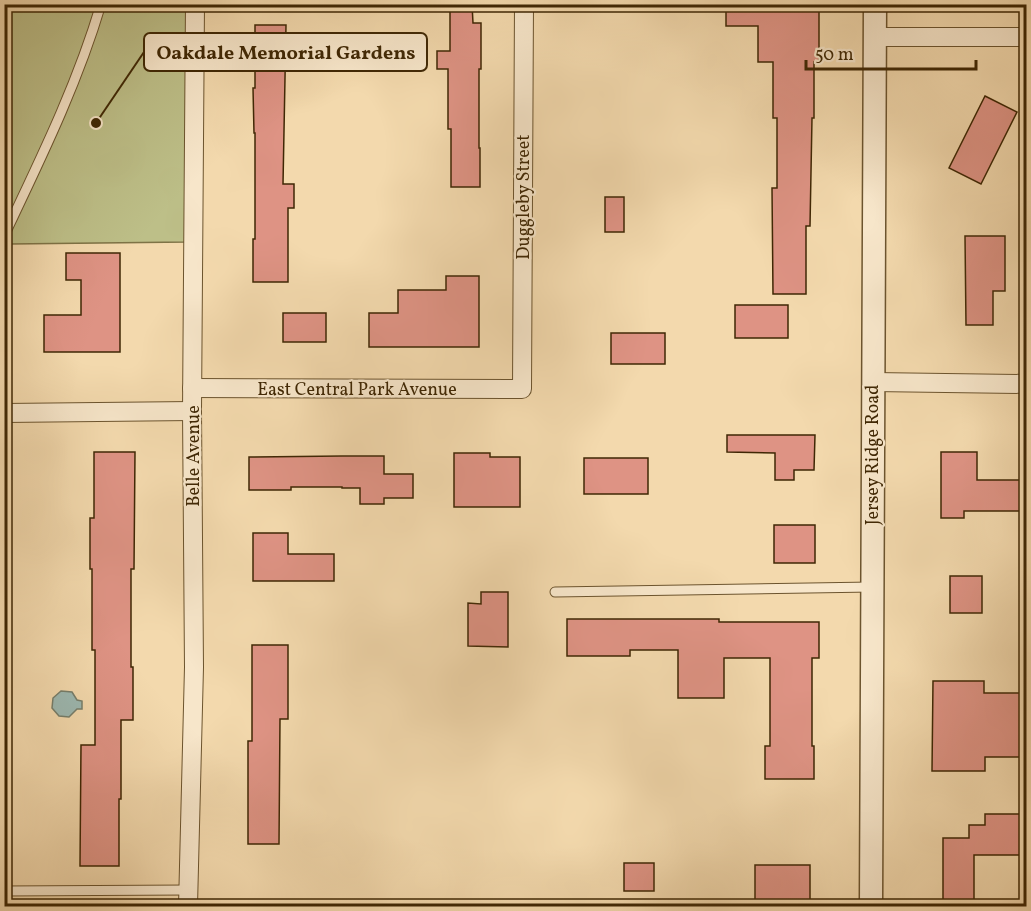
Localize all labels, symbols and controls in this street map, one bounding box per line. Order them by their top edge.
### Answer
callout: Oakdale Memorial Gardens [144,33,427,71]
scale bar [806,33,976,71]
text: Oakdale Memorial Gardens [156,40,416,68]
text: 50 m [815,43,854,68]
street label: Duggleby Street [512,134,537,260]
street label: East Central Park Avenue [257,378,457,403]
street label: Jersey Ridge Road [861,385,886,525]
street label: Belle Avenue [182,405,207,507]

